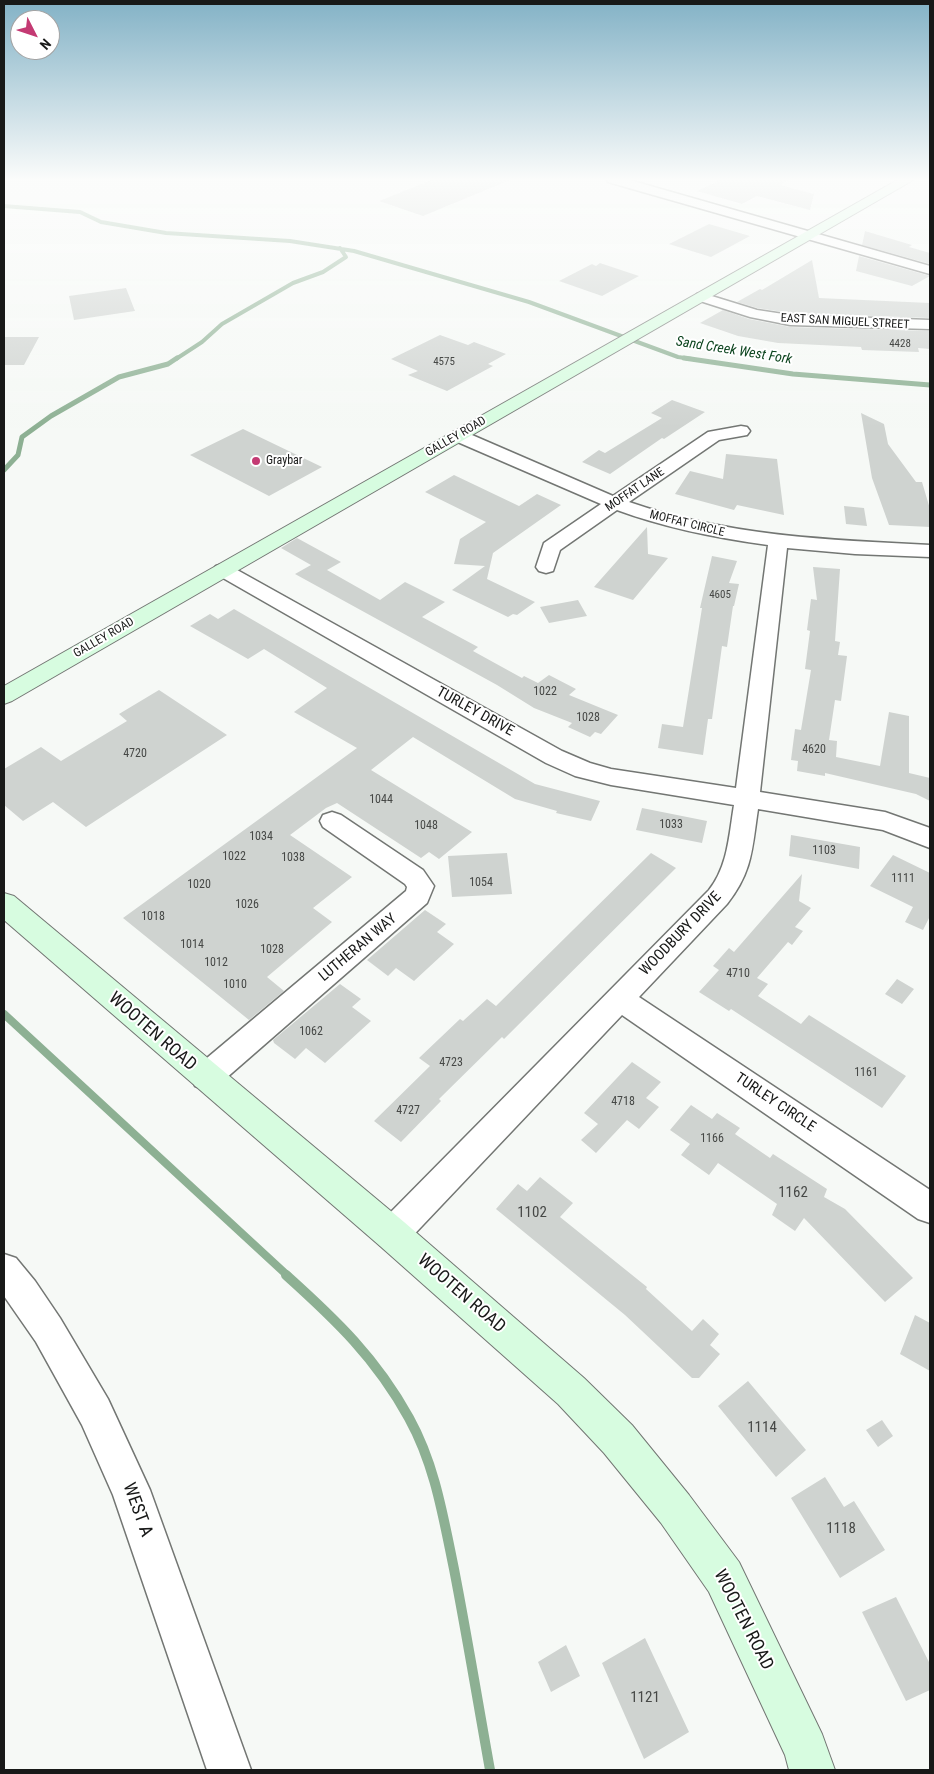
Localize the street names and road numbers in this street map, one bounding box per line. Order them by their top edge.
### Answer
street label: EAST SAN MIGUEL STREET [780,311,910,333]
street label: GALLEY ROAD [423,414,489,460]
street label: MOFFAT LANE [603,465,667,515]
street label: MOFFAT CIRCLE [648,508,726,540]
street label: GALLEY ROAD [71,615,137,661]
street label: TURLEY DRIVE [433,683,517,741]
street label: WOODBURY DRIVE [636,888,726,980]
street label: LUTHERAN WAY [315,910,401,986]
street label: WOOTEN ROAD [104,988,200,1076]
street label: TURLEY CIRCLE [731,1069,819,1137]
street label: WOOTEN ROAD [413,1250,509,1338]
street label: WEST A [117,1480,157,1540]
street label: WOOTEN ROAD [709,1566,777,1674]

